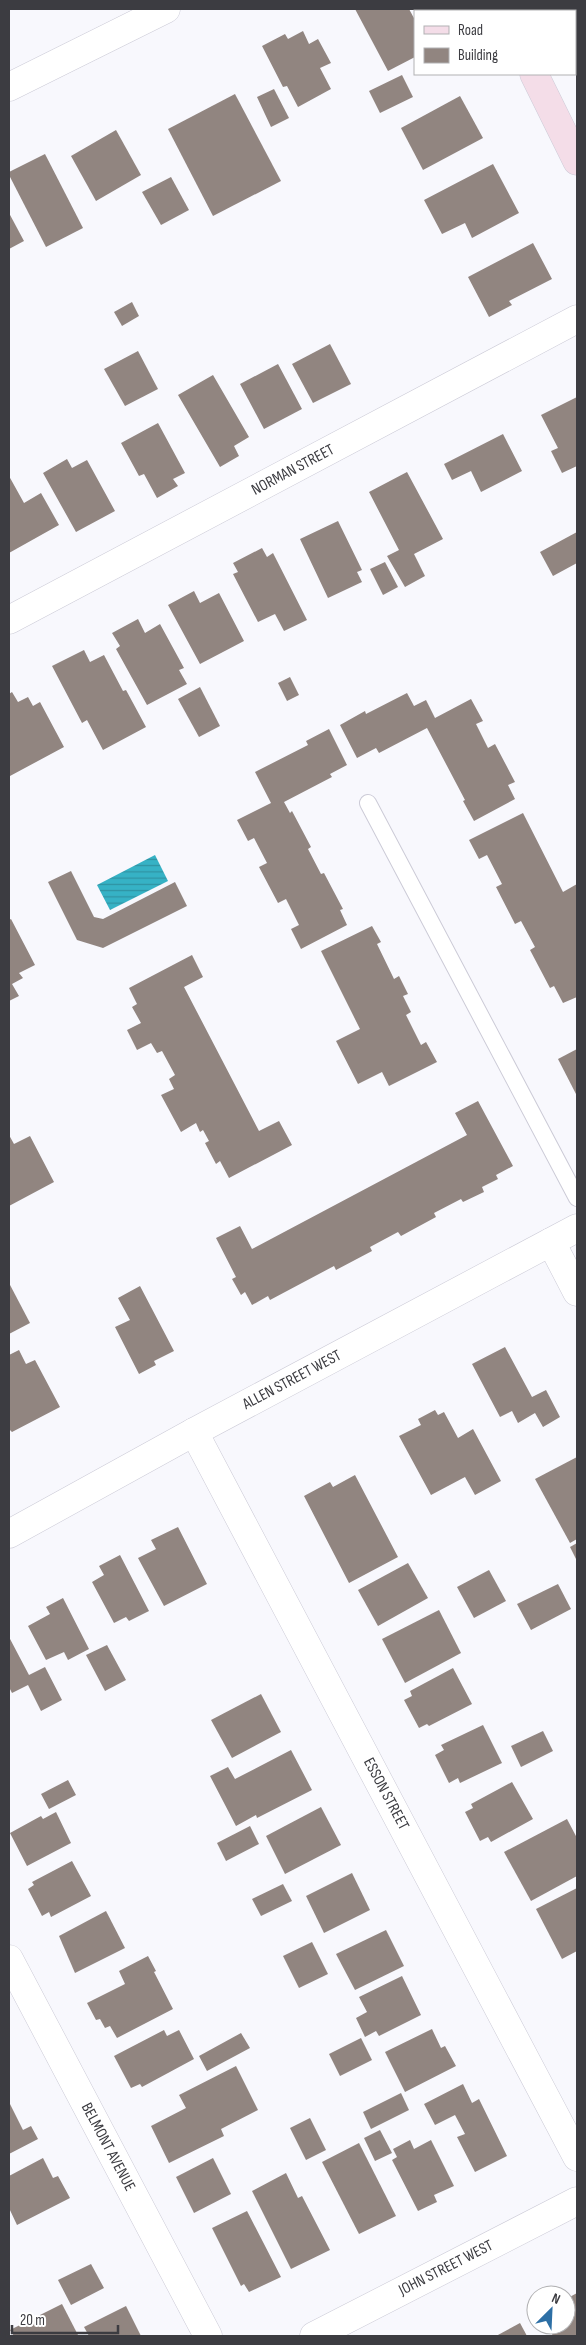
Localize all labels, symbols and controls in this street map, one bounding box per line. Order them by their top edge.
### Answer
legend [414,10,576,75]
text: Road [458,21,483,40]
text: Building [458,46,498,65]
street label: NORMAN STREET [248,440,338,500]
street label: ALLEN STREET WEST [239,1346,345,1414]
street label: ESSON STREET [359,1755,413,1834]
street label: BELMONT AVENUE [77,2100,139,2194]
street label: JOHN STREET WEST [395,2236,497,2300]
north arrow [526,2285,576,2335]
text: N [549,2289,563,2308]
scale bar [12,2302,119,2334]
text: 20 m [20,2311,45,2330]

